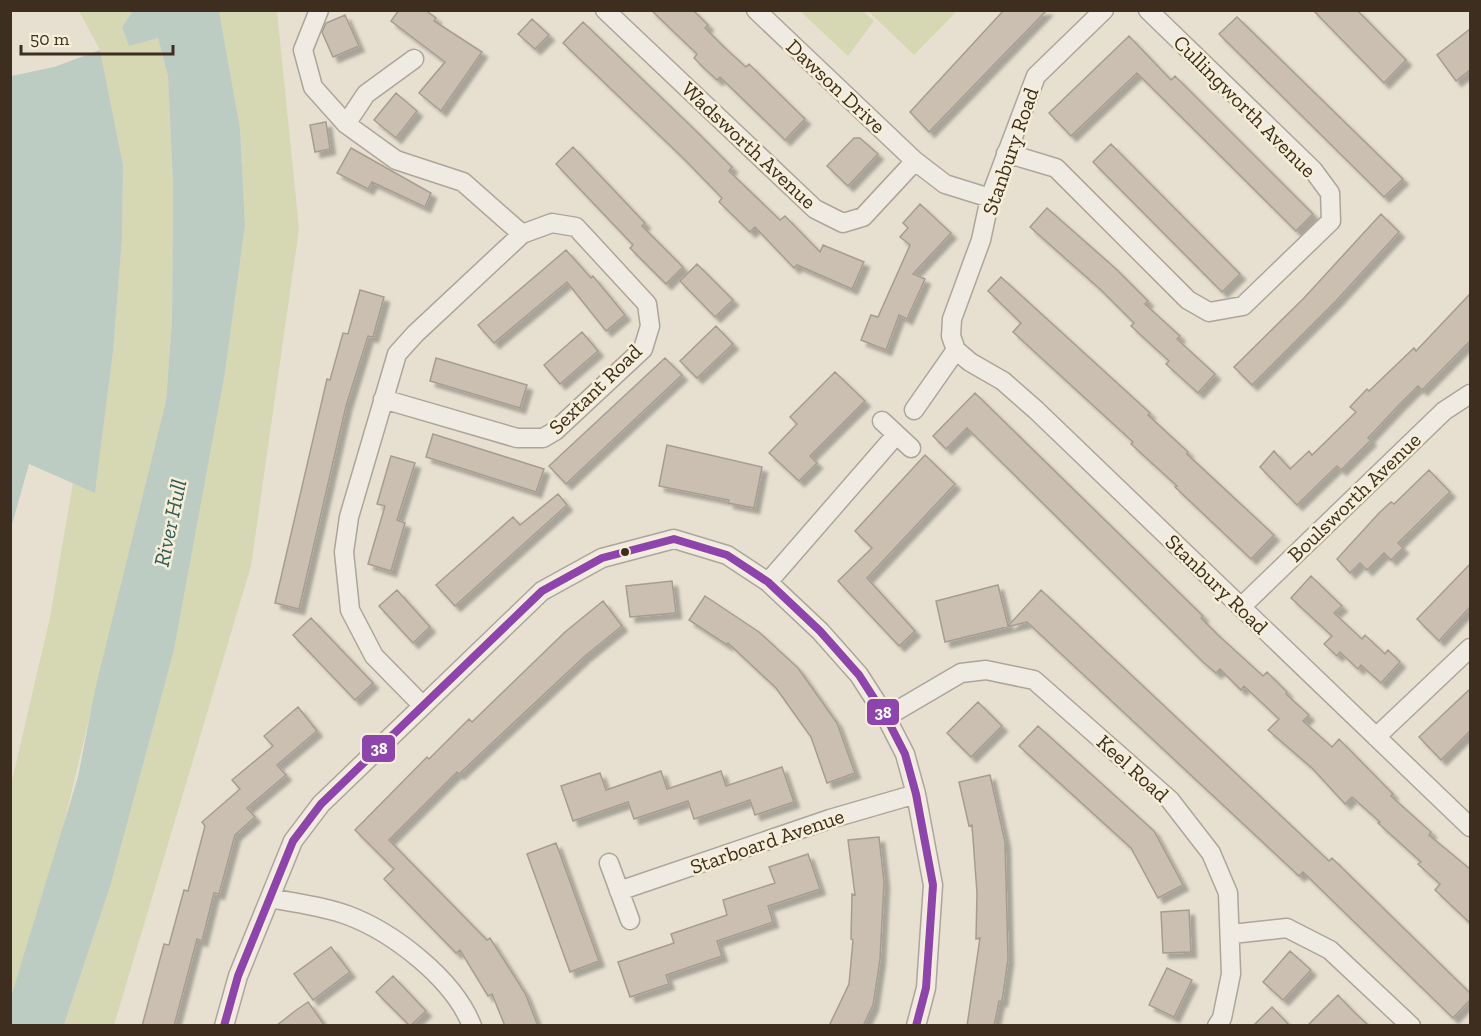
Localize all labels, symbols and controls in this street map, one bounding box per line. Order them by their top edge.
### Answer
scale bar [21,18,172,56]
text: 50 m [30,28,70,50]
street label: Cullingworth Avenue [1168,29,1322,183]
street label: Dawson Drive [781,34,891,138]
street label: Wadsworth Avenue [676,76,822,214]
street label: Stanbury Road [977,84,1044,218]
street label: Sextant Road [543,338,647,439]
street label: Boulsworth Avenue [1282,427,1426,567]
water label: River Hull [148,477,192,569]
street label: Stanbury Road [1160,529,1274,640]
unlabelled marker [619,546,631,558]
line badge: 38 [866,698,900,726]
text: 38 [874,703,892,722]
street label: Keel Road [1092,729,1175,807]
line badge: 38 [361,734,396,763]
text: 38 [370,739,388,758]
street label: Starboard Avenue [687,803,847,879]

